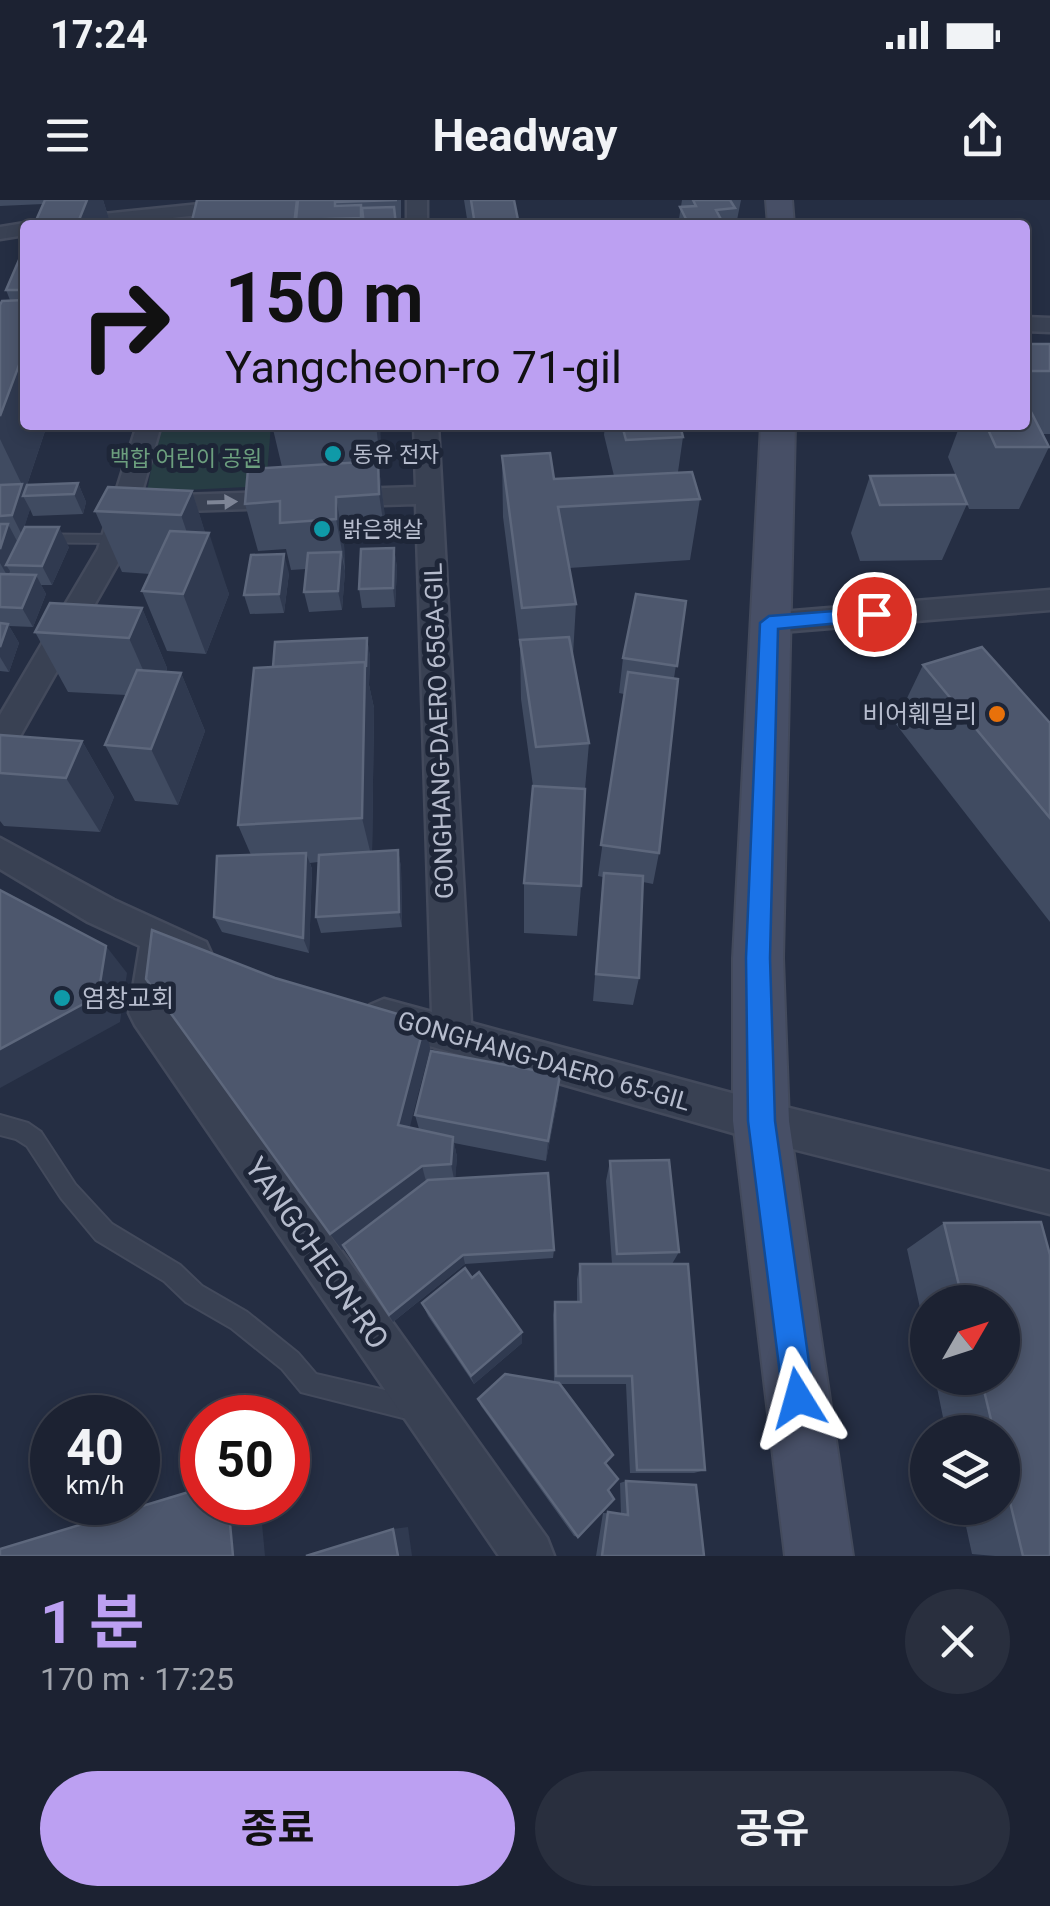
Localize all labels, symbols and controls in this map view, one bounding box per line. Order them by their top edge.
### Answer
text: 17:24 [50,13,148,57]
icon: menu [40,108,95,163]
icon: share [955,108,1010,163]
text: Headway [433,109,617,162]
text: 150 m [225,257,424,339]
icon: right [60,260,190,390]
text: Yangcheon-ro 71-gil [225,341,622,394]
place label: 동유 전자 [353,442,439,467]
marker: 동유 전자 [322,443,344,465]
park label: 백합 어린이 공원 [110,446,262,471]
one-way arrow [207,493,239,509]
place label: 밝은햇살 [342,517,423,542]
marker: 밝은햇살 [311,518,333,540]
street label: GONGHANG-DAERO 65GA-GIL [419,562,459,900]
pin [832,572,917,657]
icon: arrive [847,587,902,642]
place label: 비어훼밀리 [862,700,977,729]
marker: 비어훼밀리 [986,703,1008,725]
place label: 염창교회 [82,984,174,1013]
marker: 염창교회 [51,987,73,1009]
street label: GONGHANG-DAERO 65-GIL [394,1005,694,1117]
street label: YANGCHEON-RO [238,1151,396,1355]
north arrow [910,1285,1020,1395]
map controls [910,1285,1020,1525]
position arrow [746,1346,850,1450]
speed limit sign: 50 [180,1395,310,1525]
button: layers [910,1415,1020,1525]
text: 40 [66,1419,124,1477]
text: km/h [66,1471,124,1500]
text: 1 분 [40,1587,145,1658]
button: close [905,1589,1010,1694]
text: 170 m · 17:25 [40,1660,234,1698]
button: 종료 [40,1771,515,1886]
button: 공유 [535,1771,1010,1886]

